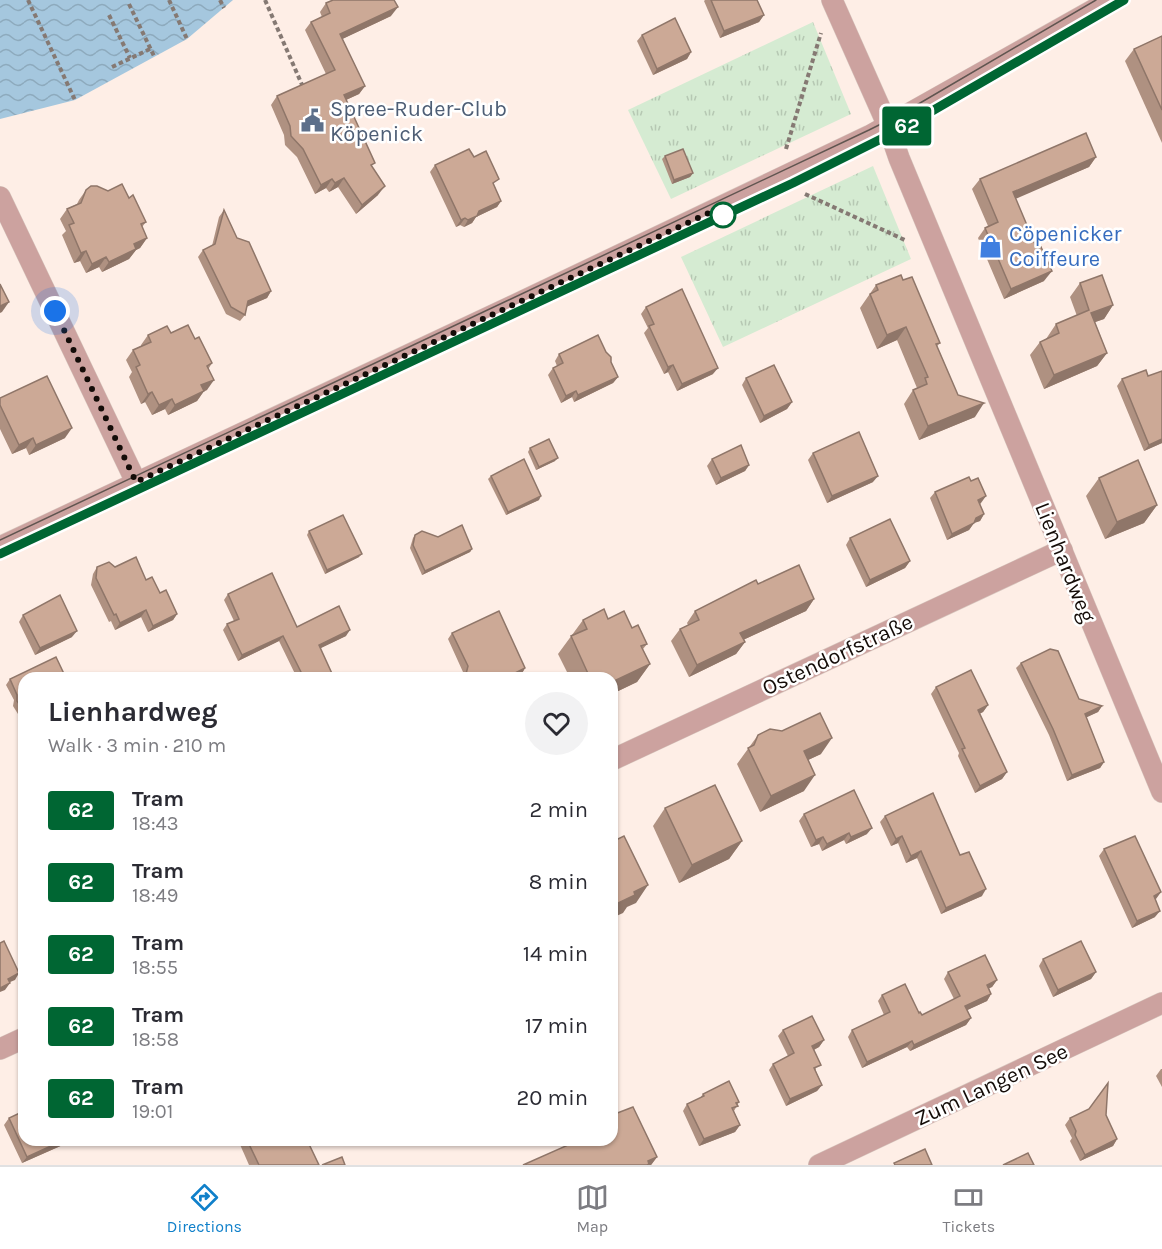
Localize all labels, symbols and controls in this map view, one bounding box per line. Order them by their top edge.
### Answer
place label: Spree-Ruder-Club Köpenick [330,96,507,147]
line badge: 62 [880,106,934,146]
public building icon: Spree-Ruder-Club Köpenick [299,108,325,134]
text: 62 [894,114,920,138]
unlabelled marker [710,202,736,228]
place label: Cöpenicker Coiffeure [1009,221,1122,272]
shop icon: Cöpenicker Coiffeure [978,233,1004,259]
your location [40,296,70,326]
street label: Lienhardweg [1029,498,1101,627]
street label: Ostendorfstraße [758,609,917,701]
button: heart [525,692,588,755]
text: Lienhardweg [48,695,218,728]
text: Walk · 3 min · 210 m [48,734,226,757]
text: Tram [132,786,184,812]
text: 2 min [530,797,588,823]
text: 62 [68,798,94,822]
text: 18:43 [132,812,179,835]
text: Tram [132,858,184,884]
text: 8 min [529,869,588,895]
text: 62 [68,870,94,894]
text: 18:49 [132,884,178,907]
text: Tram [132,930,184,956]
text: 14 min [523,941,588,967]
text: 62 [68,942,94,966]
text: 18:55 [132,956,178,979]
text: Tram [132,1002,184,1028]
text: 17 min [525,1013,588,1039]
text: 62 [68,1014,94,1038]
text: 18:58 [132,1028,179,1051]
street label: Zum Langen See [911,1038,1072,1132]
text: Tram [132,1074,184,1100]
text: 20 min [517,1085,588,1111]
text: 62 [68,1086,94,1110]
text: 19:01 [132,1100,173,1123]
tab: Directions [167,1181,242,1236]
tab: Map [576,1181,609,1236]
tab: Tickets [942,1181,995,1236]

